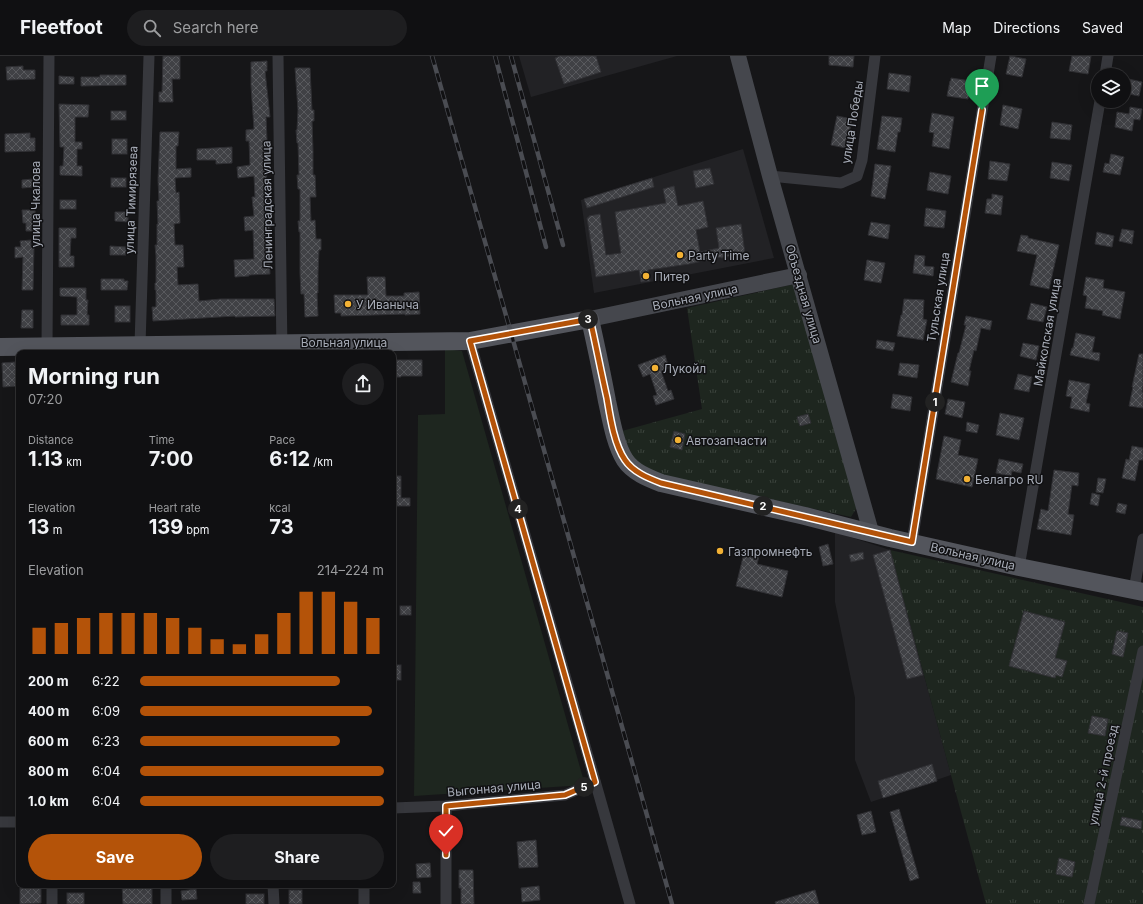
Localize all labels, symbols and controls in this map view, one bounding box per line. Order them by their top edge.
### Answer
search box [127,10,407,46]
text: Fleetfoot [20,16,103,39]
icon: search [141,17,163,39]
text: Search here [173,18,258,37]
text: Map [942,19,971,36]
text: Directions [993,19,1060,36]
text: Saved [1082,19,1123,36]
map controls [1091,68,1131,108]
button: layers [1091,68,1131,108]
pin [965,69,999,110]
icon: arrive [971,75,993,97]
street label: улица Победы [838,79,866,165]
street label: Ленинградская улица [258,141,276,269]
street label: улица Тимирязева [122,146,140,254]
street label: улица Чкалова [28,161,43,247]
street label: Объездная улица [783,243,825,345]
place label: Party Time [688,248,750,263]
marker: Party Time [675,250,685,260]
street label: Тульская улица [923,251,953,343]
place label: Питер [654,269,690,284]
marker: Питер [641,271,651,281]
street label: Майкопская улица [1030,277,1064,387]
street label: Вольная улица [651,281,739,313]
place label: У Иваныча [356,297,419,312]
marker: У Иваныча [343,299,353,309]
pin: 3 [578,309,598,329]
text: 3 [584,312,592,326]
street label: Вольная улица [301,335,387,350]
place label: Лукойл [663,361,706,376]
text: Morning run [28,363,160,389]
button: share [342,363,384,405]
marker: Лукойл [650,363,660,373]
text: 07:20 [28,391,63,407]
pin: 1 [925,392,945,412]
text: 1 [933,395,937,409]
text: Distance [28,433,73,447]
text: Time [149,433,174,447]
text: Pace [269,433,295,447]
place label: Автозапчасти [686,433,767,448]
marker: Автозапчасти [673,435,683,445]
text: 1.13 [28,447,63,471]
text: 7:00 [149,447,193,471]
text: 6:12 [269,447,310,471]
text: km [63,455,82,469]
text: /km [310,455,333,469]
place label: Белагро RU [975,472,1043,487]
marker: Белагро RU [962,474,972,484]
pin: 2 [753,496,773,516]
pin: 4 [508,499,528,519]
text: 2 [760,499,766,513]
text: Elevation [28,501,75,515]
text: Heart rate [149,501,201,515]
text: kcal [269,501,290,515]
text: 4 [514,502,522,516]
text: 13 [28,515,50,539]
text: 139 [149,515,183,539]
text: 73 [269,515,294,539]
text: m [50,523,62,537]
text: bpm [183,523,209,537]
street label: Вольная улица [929,539,1017,573]
place label: Газпромнефть [728,544,813,559]
marker: Газпромнефть [715,546,725,556]
text: Elevation [28,562,84,578]
text: 214–224 m [317,562,384,578]
text: 200 m [28,673,69,689]
text: 6:22 [92,673,120,689]
text: 400 m [28,703,69,719]
text: 6:09 [92,703,120,719]
street label: улица 2-й проезд [1085,723,1121,827]
text: 600 m [28,733,69,749]
text: 6:23 [92,733,120,749]
text: 800 m [28,763,69,779]
text: 6:04 [92,763,120,779]
street label: Выгонная улица [447,776,541,800]
pin: 5 [574,777,594,797]
text: 5 [580,780,588,794]
text: 1.0 km [28,793,69,809]
text: 6:04 [92,793,120,809]
pin [429,814,463,855]
icon: check [435,820,457,842]
button: Save [28,834,202,880]
button: Share [210,834,384,880]

